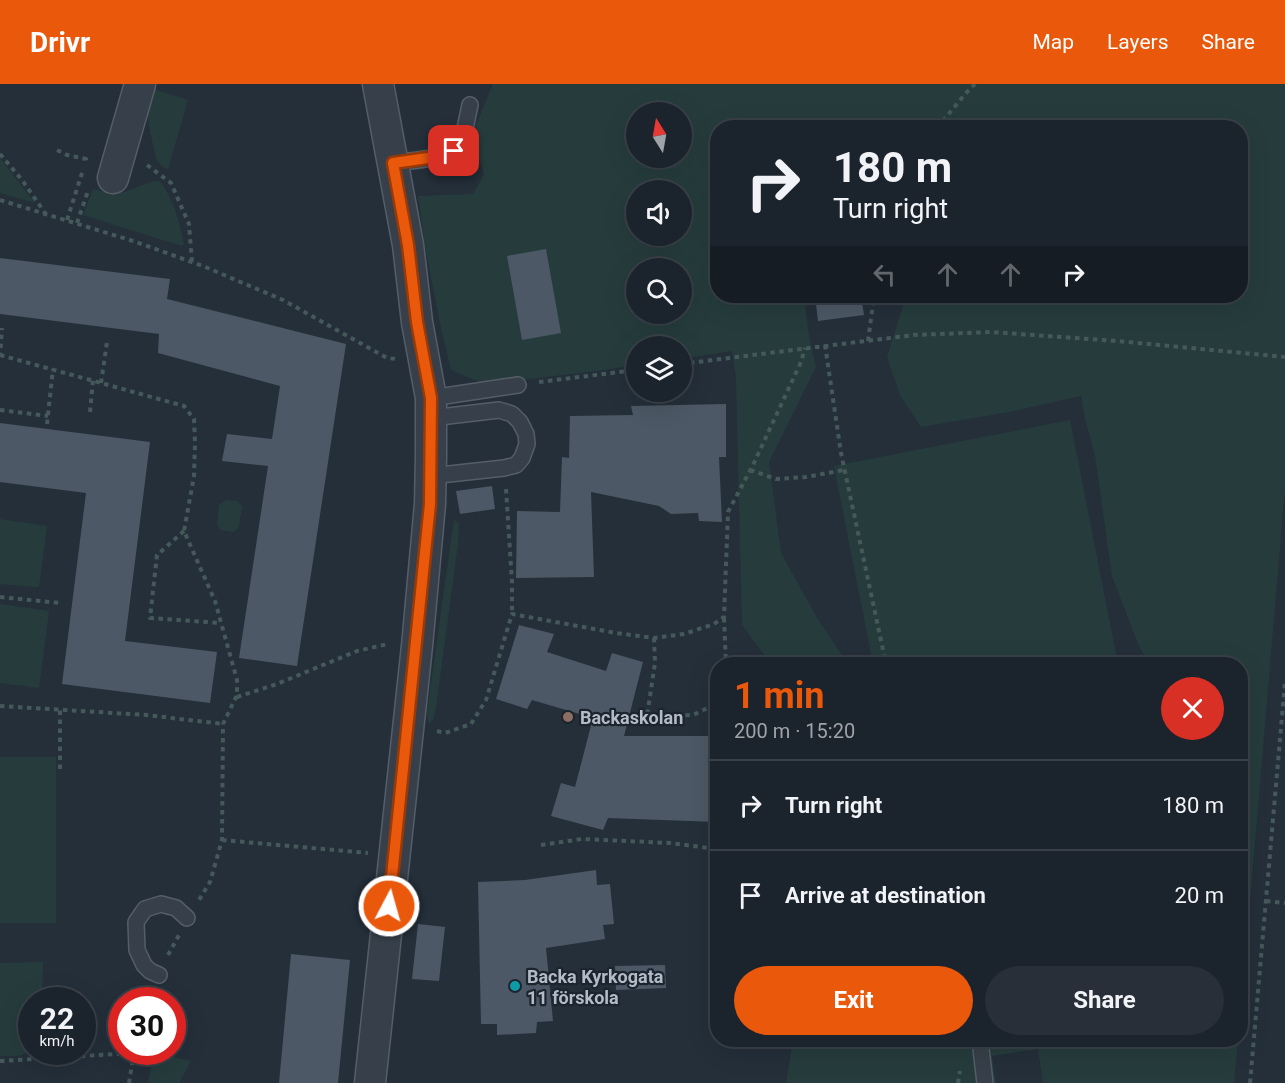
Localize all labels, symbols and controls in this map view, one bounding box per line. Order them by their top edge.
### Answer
text: Drivr [30,26,90,59]
text: Map [1032,30,1074,54]
text: Layers [1107,30,1168,54]
text: Share [1201,30,1255,54]
north arrow [626,102,692,168]
map controls [626,102,692,402]
pin [428,125,479,176]
icon: arrive [437,134,470,167]
text: 180 m [833,143,952,192]
icon: right [734,144,812,222]
button: sound [626,180,692,246]
text: Turn right [833,193,948,225]
button: search [626,258,692,324]
icon: left [868,258,901,291]
icon: ahead [931,258,964,291]
icon: ahead [994,258,1027,291]
icon: right [1057,258,1090,291]
button: layers [626,336,692,402]
text: 1 min [734,675,825,717]
button: close [1161,677,1224,740]
place label: Backaskolan [580,707,683,728]
marker: Backaskolan [561,710,575,724]
text: 200 m · 15:20 [734,719,855,743]
icon: right [734,789,767,822]
text: Turn right [785,793,882,818]
text: 180 m [1162,793,1224,818]
position arrow [357,874,421,938]
icon: arrive [734,879,767,912]
text: Arrive at destination [785,883,986,908]
text: 20 m [1175,883,1224,908]
place label: Backa Kyrkogata 11 förskola [527,966,664,1008]
button: Exit [734,966,973,1035]
button: Share [985,966,1224,1035]
marker: Backa Kyrkogata 11 förskola [508,979,522,993]
speed limit sign: 30 [108,987,186,1065]
text: 22 [40,1001,74,1036]
text: km/h [39,1032,75,1050]

